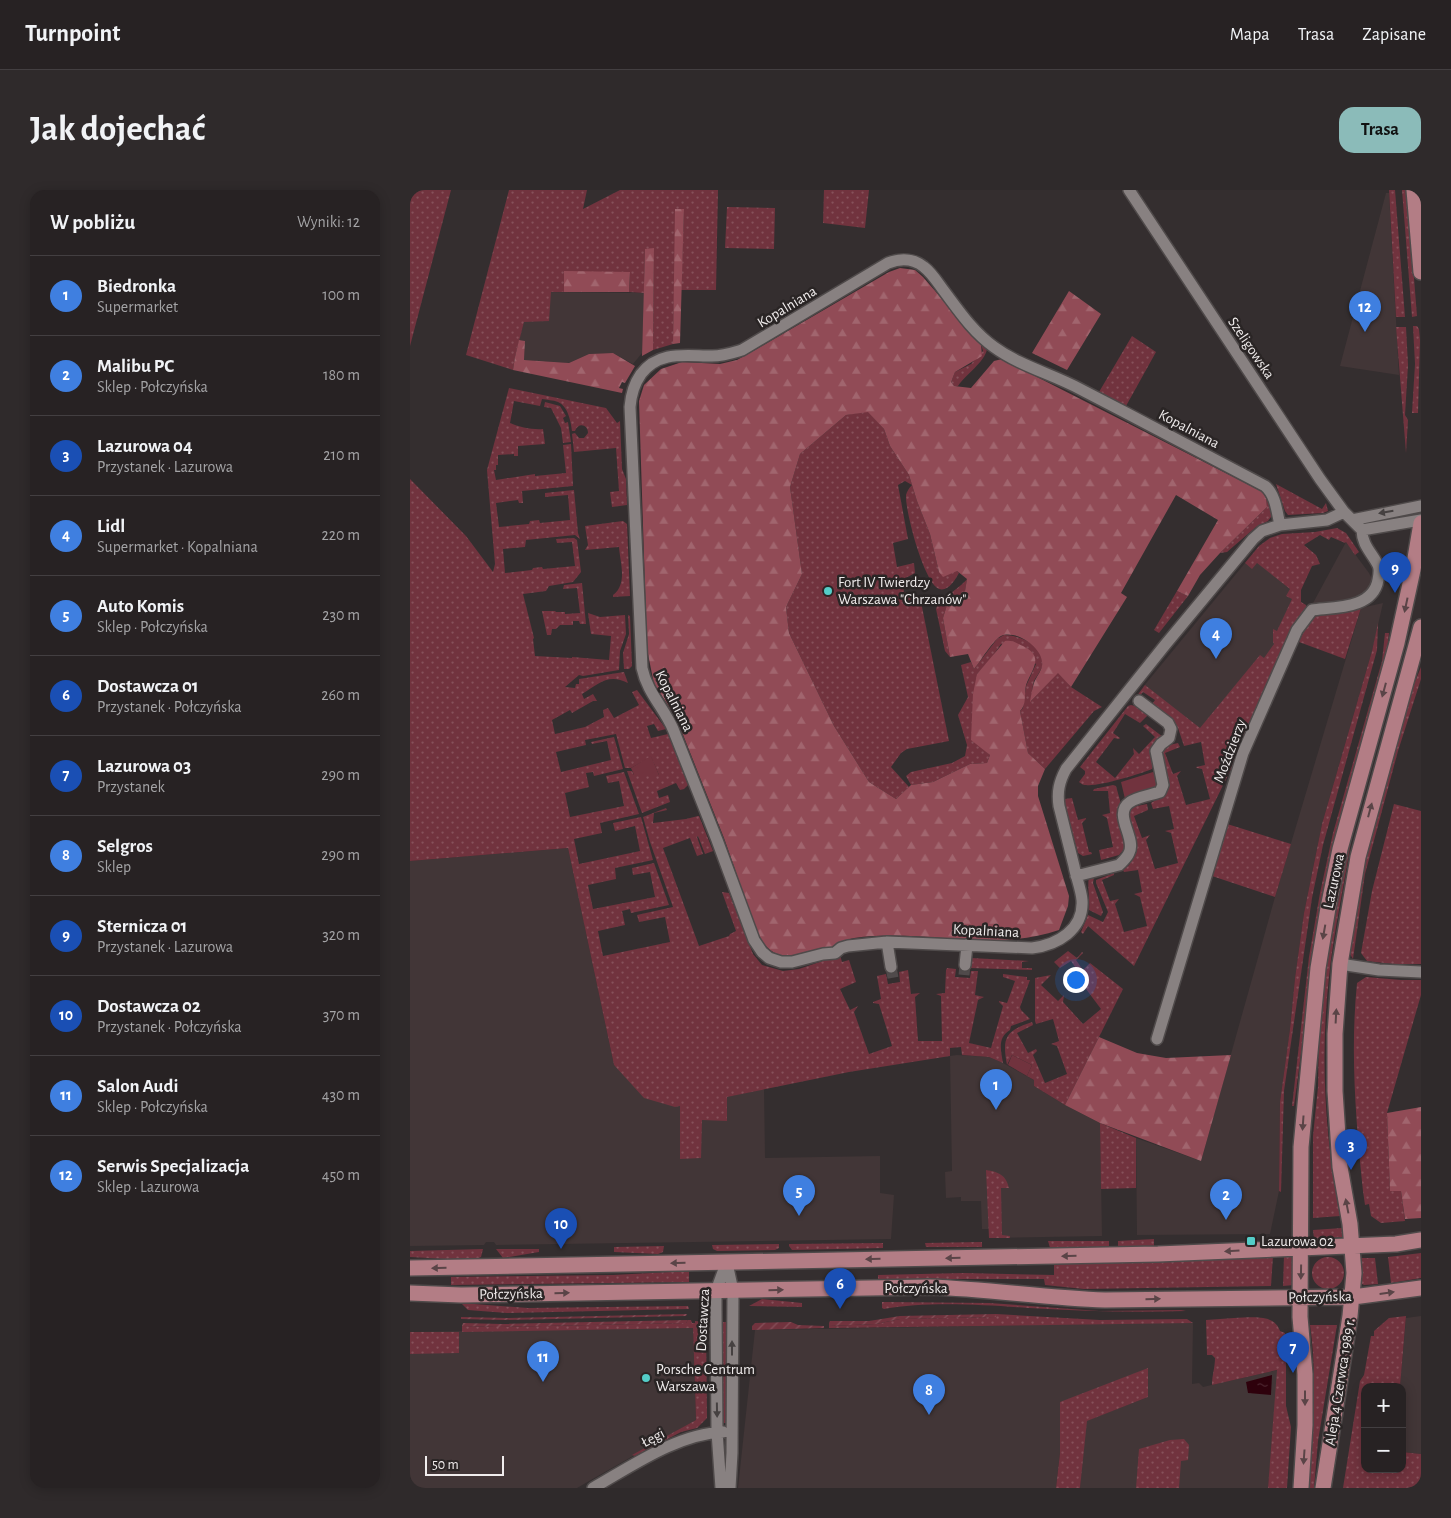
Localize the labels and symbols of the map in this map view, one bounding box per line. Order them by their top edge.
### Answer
street label: Kopalniana [755,283,819,331]
pin: 12 [1349,291,1381,332]
street label: Szeligowska [1225,314,1277,382]
street label: Kopalniana [1156,407,1222,451]
one-way arrow [1378,509,1394,517]
pin: 9 [1379,552,1411,593]
place label: Fort IV Twierdzy Warszawa "Chrzanów" [838,575,966,607]
marker: Fort IV Twierdzy Warszawa "Chrzanów" [822,585,834,597]
one-way arrow [1402,598,1410,613]
pin: 4 [1200,618,1232,659]
street label: Kopalniana [652,668,696,734]
one-way arrow [1380,682,1388,697]
street label: Moździerzy [1211,717,1249,785]
one-way arrow [1366,803,1374,818]
street label: Lazurowa [1321,852,1347,910]
street label: Kopalniana [952,922,1020,940]
one-way arrow [1319,924,1327,940]
your location [1063,967,1089,993]
one-way arrow [1332,1008,1340,1024]
pin: 1 [980,1069,1012,1110]
one-way arrow [1298,1115,1306,1131]
pin: 3 [1335,1129,1367,1170]
pin: 5 [783,1175,815,1216]
pin: 2 [1210,1179,1242,1220]
one-way arrow [1343,1199,1351,1214]
pin: 10 [545,1208,577,1249]
place label: Lazurowa 02 [1261,1234,1334,1249]
marker: Lazurowa 02 [1245,1235,1257,1247]
one-way arrow [1224,1248,1240,1256]
one-way arrow [1061,1252,1077,1260]
one-way arrow [945,1254,961,1262]
one-way arrow [864,1255,880,1263]
one-way arrow [670,1259,686,1267]
one-way arrow [431,1264,447,1272]
one-way arrow [1297,1264,1305,1280]
pin: 6 [824,1268,856,1309]
street label: Połczyńska [884,1281,948,1296]
street label: Połczyńska [479,1286,543,1302]
one-way arrow [768,1286,784,1294]
street label: Dostawcza [694,1288,712,1352]
one-way arrow [554,1289,570,1297]
street label: Połczyńska [1288,1289,1352,1305]
one-way arrow [1379,1289,1395,1297]
one-way arrow [1146,1295,1162,1303]
street label: Aleja 4 Czerwca 1989 r. [1323,1317,1357,1447]
pin: 7 [1277,1332,1309,1373]
one-way arrow [729,1340,737,1356]
pin: 11 [527,1341,559,1382]
place label: Porsche Centrum Warszawa [656,1362,755,1394]
marker: Porsche Centrum Warszawa [640,1372,652,1384]
pin: 8 [913,1374,945,1415]
one-way arrow [1301,1391,1309,1407]
one-way arrow [713,1402,721,1418]
street label: Łęgi [639,1426,667,1450]
one-way arrow [1299,1449,1307,1465]
scale bar [425,1453,504,1476]

